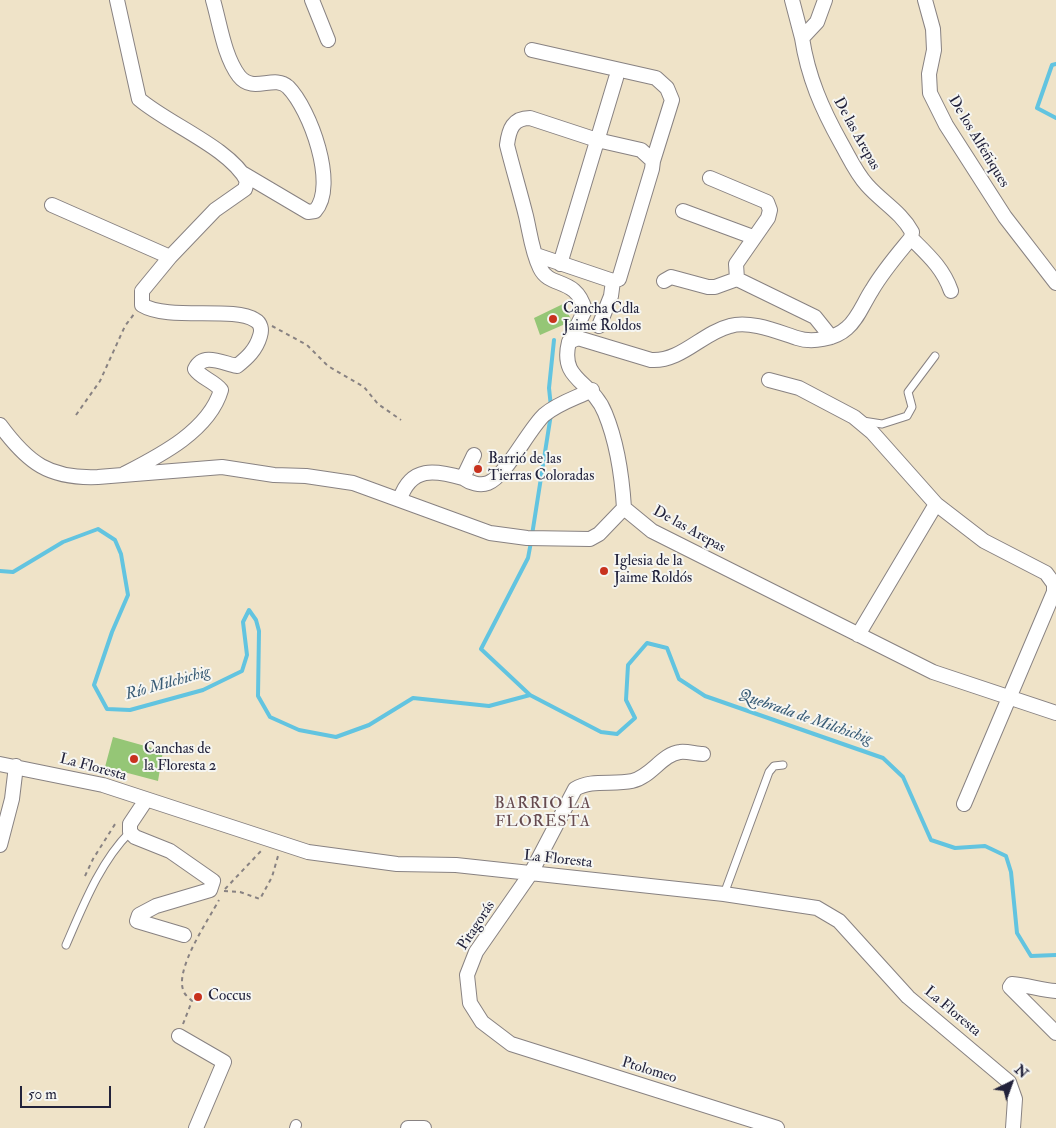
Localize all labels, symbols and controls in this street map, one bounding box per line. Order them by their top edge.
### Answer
street label: De los Alfeñiques [944,93,1012,191]
street label: De las Arepas [829,95,883,173]
place label: Cancha Cdla Jaime Roldos [563,301,641,336]
marker: Cancha Cdla Jaime Roldos [547,313,559,325]
place label: Barrió de las Tierras Coloradas [488,451,594,486]
marker: Barrió de las Tierras Coloradas [472,463,484,475]
street label: De las Arepas [650,503,728,557]
place label: Iglesia de la Jaime Roldós [614,553,692,588]
marker: Iglesia de la Jaime Roldós [598,565,610,577]
water label: Río Milchichig [123,663,213,705]
water label: Quebrada de Milchichig [736,686,874,750]
place label: Canchas de la Floresta 2 [144,741,216,776]
street label: La Floresta [58,750,128,786]
marker: Canchas de la Floresta 2 [128,753,140,765]
district label: BARRIO LA FLORESTA [493,795,593,833]
street label: La Floresta [523,847,593,873]
street label: Pitagorás [454,898,500,954]
street label: La Floresta [920,983,984,1041]
place label: Coccus [208,988,251,1006]
marker: Coccus [192,991,204,1003]
street label: Ptolomeo [619,1054,679,1088]
north arrow [986,1058,1036,1108]
text: N [1011,1061,1032,1082]
scale bar [22,1076,114,1108]
text: 50 m [28,1085,57,1104]

